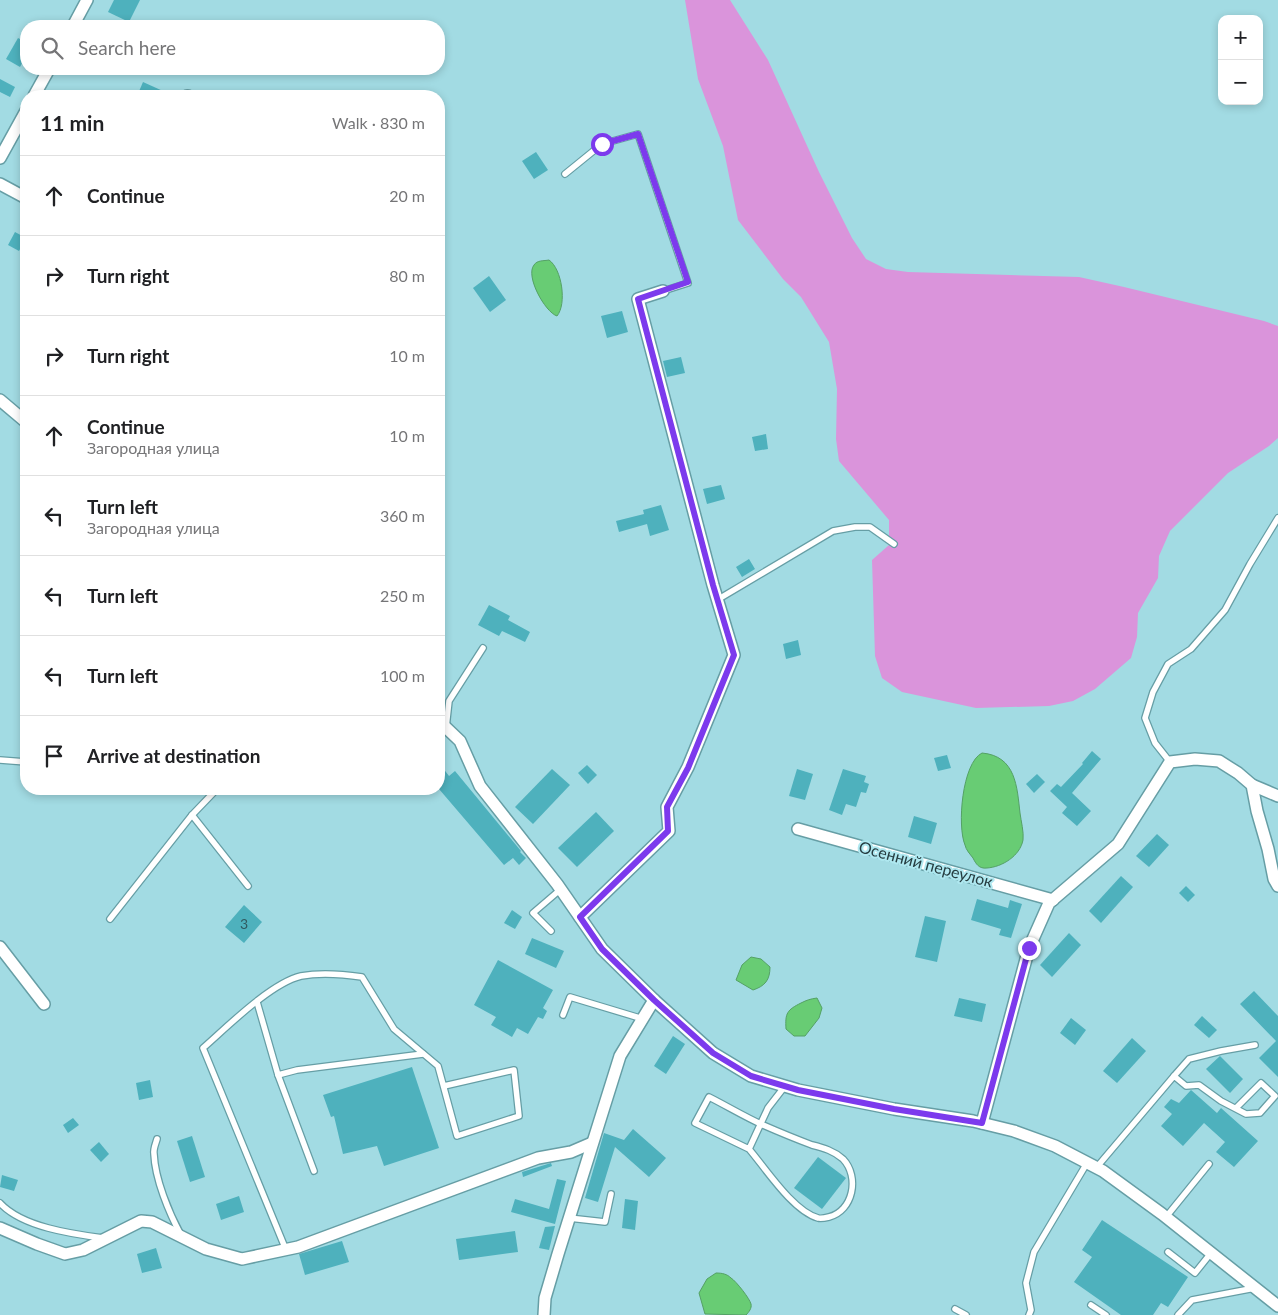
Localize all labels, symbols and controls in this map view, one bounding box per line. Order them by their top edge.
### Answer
map controls [1218,15,1263,105]
button: + [1218,15,1263,60]
search box [20,20,445,75]
icon: search [38,34,66,62]
text: Search here [78,36,176,59]
button: − [1218,60,1263,105]
text: 11 min [40,110,104,135]
text: Walk · 830 m [332,113,425,132]
route start [591,133,614,156]
icon: ahead [40,182,68,210]
text: Continue [87,184,165,207]
text: 20 m [389,186,425,205]
icon: right [40,262,68,290]
text: Turn right [87,264,169,287]
text: 80 m [389,266,425,285]
icon: right [40,342,68,370]
text: Turn right [87,344,169,367]
text: 10 m [389,346,425,365]
text: Continue [87,415,165,438]
icon: ahead [40,422,68,450]
text: 10 m [389,426,425,445]
text: Загородная улица [87,438,220,457]
text: Turn left [87,495,158,518]
icon: left [40,502,68,530]
text: 360 m [380,506,425,525]
text: Загородная улица [87,518,220,537]
icon: left [40,582,68,610]
text: Turn left [87,584,158,607]
text: 250 m [380,586,425,605]
icon: left [40,662,68,690]
text: Turn left [87,664,158,687]
text: 100 m [380,666,425,685]
icon: arrive [40,742,68,770]
text: Arrive at destination [87,744,260,767]
street label: Осенний переулок [857,836,996,891]
house number: 3 [240,915,248,932]
route end [1018,937,1041,960]

